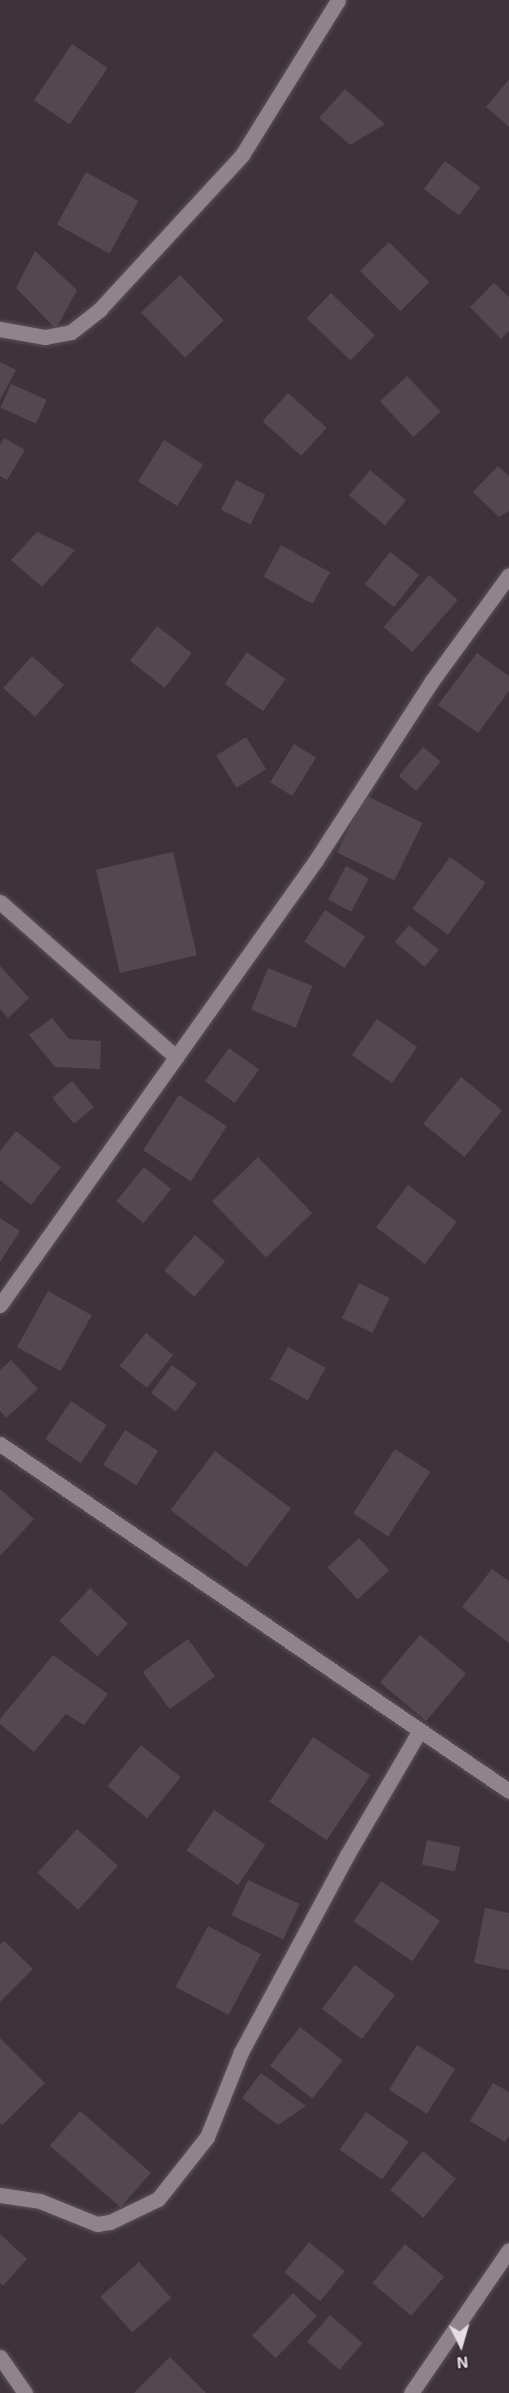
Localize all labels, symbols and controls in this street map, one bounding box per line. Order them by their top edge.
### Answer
north arrow [431,2315,491,2375]
text: N [456,2353,469,2373]

